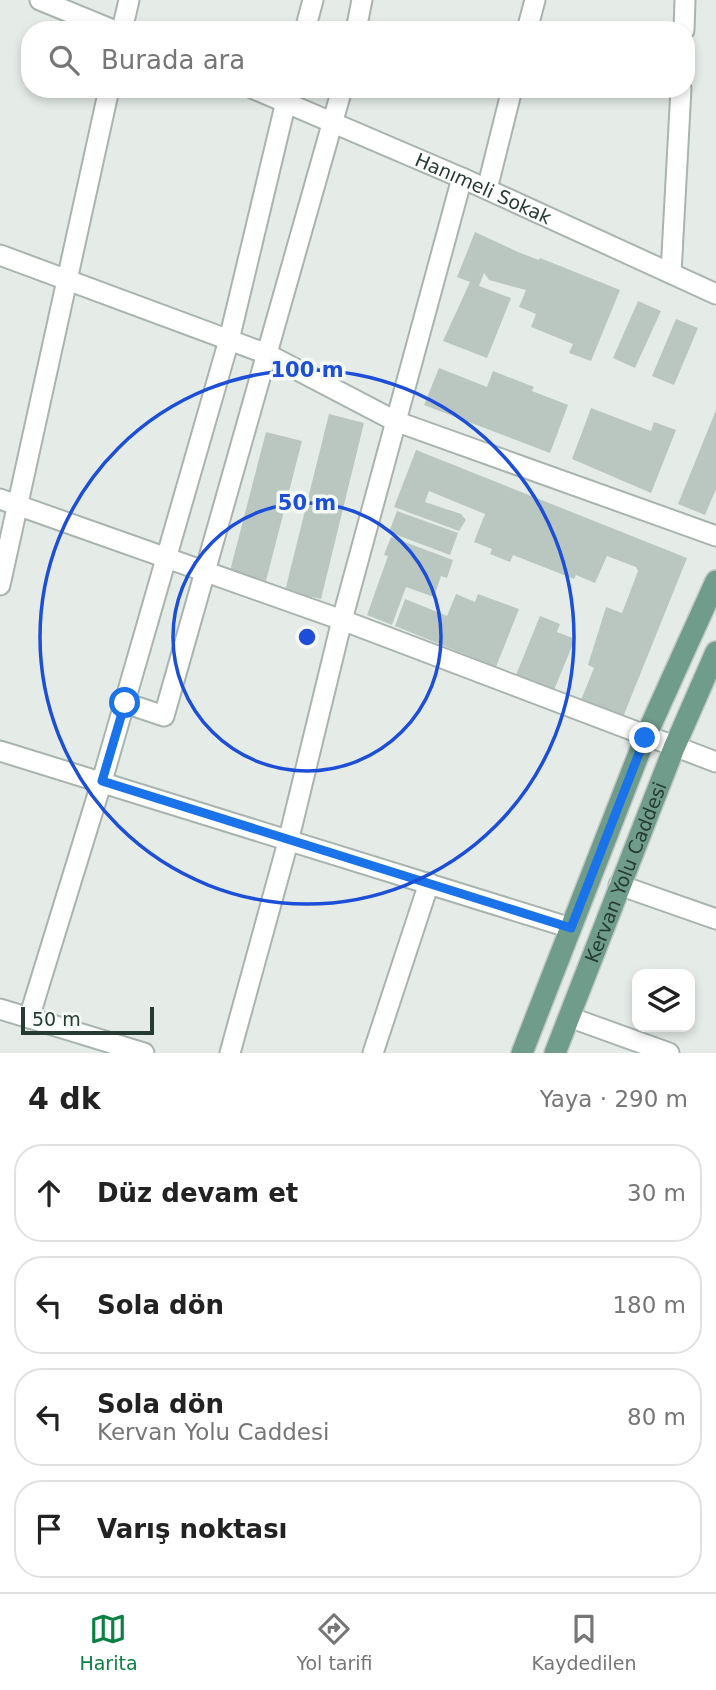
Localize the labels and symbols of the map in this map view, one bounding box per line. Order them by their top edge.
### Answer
street label: Hanımeli Sokak [412,148,555,228]
text: 100 m [270,358,344,382]
text: 50 m [278,491,336,515]
centre of rings [295,625,319,649]
route start [109,687,140,718]
route end [629,722,660,753]
street label: Kervan Yolu Caddesi [580,779,671,966]
scale bar [21,1004,154,1036]

